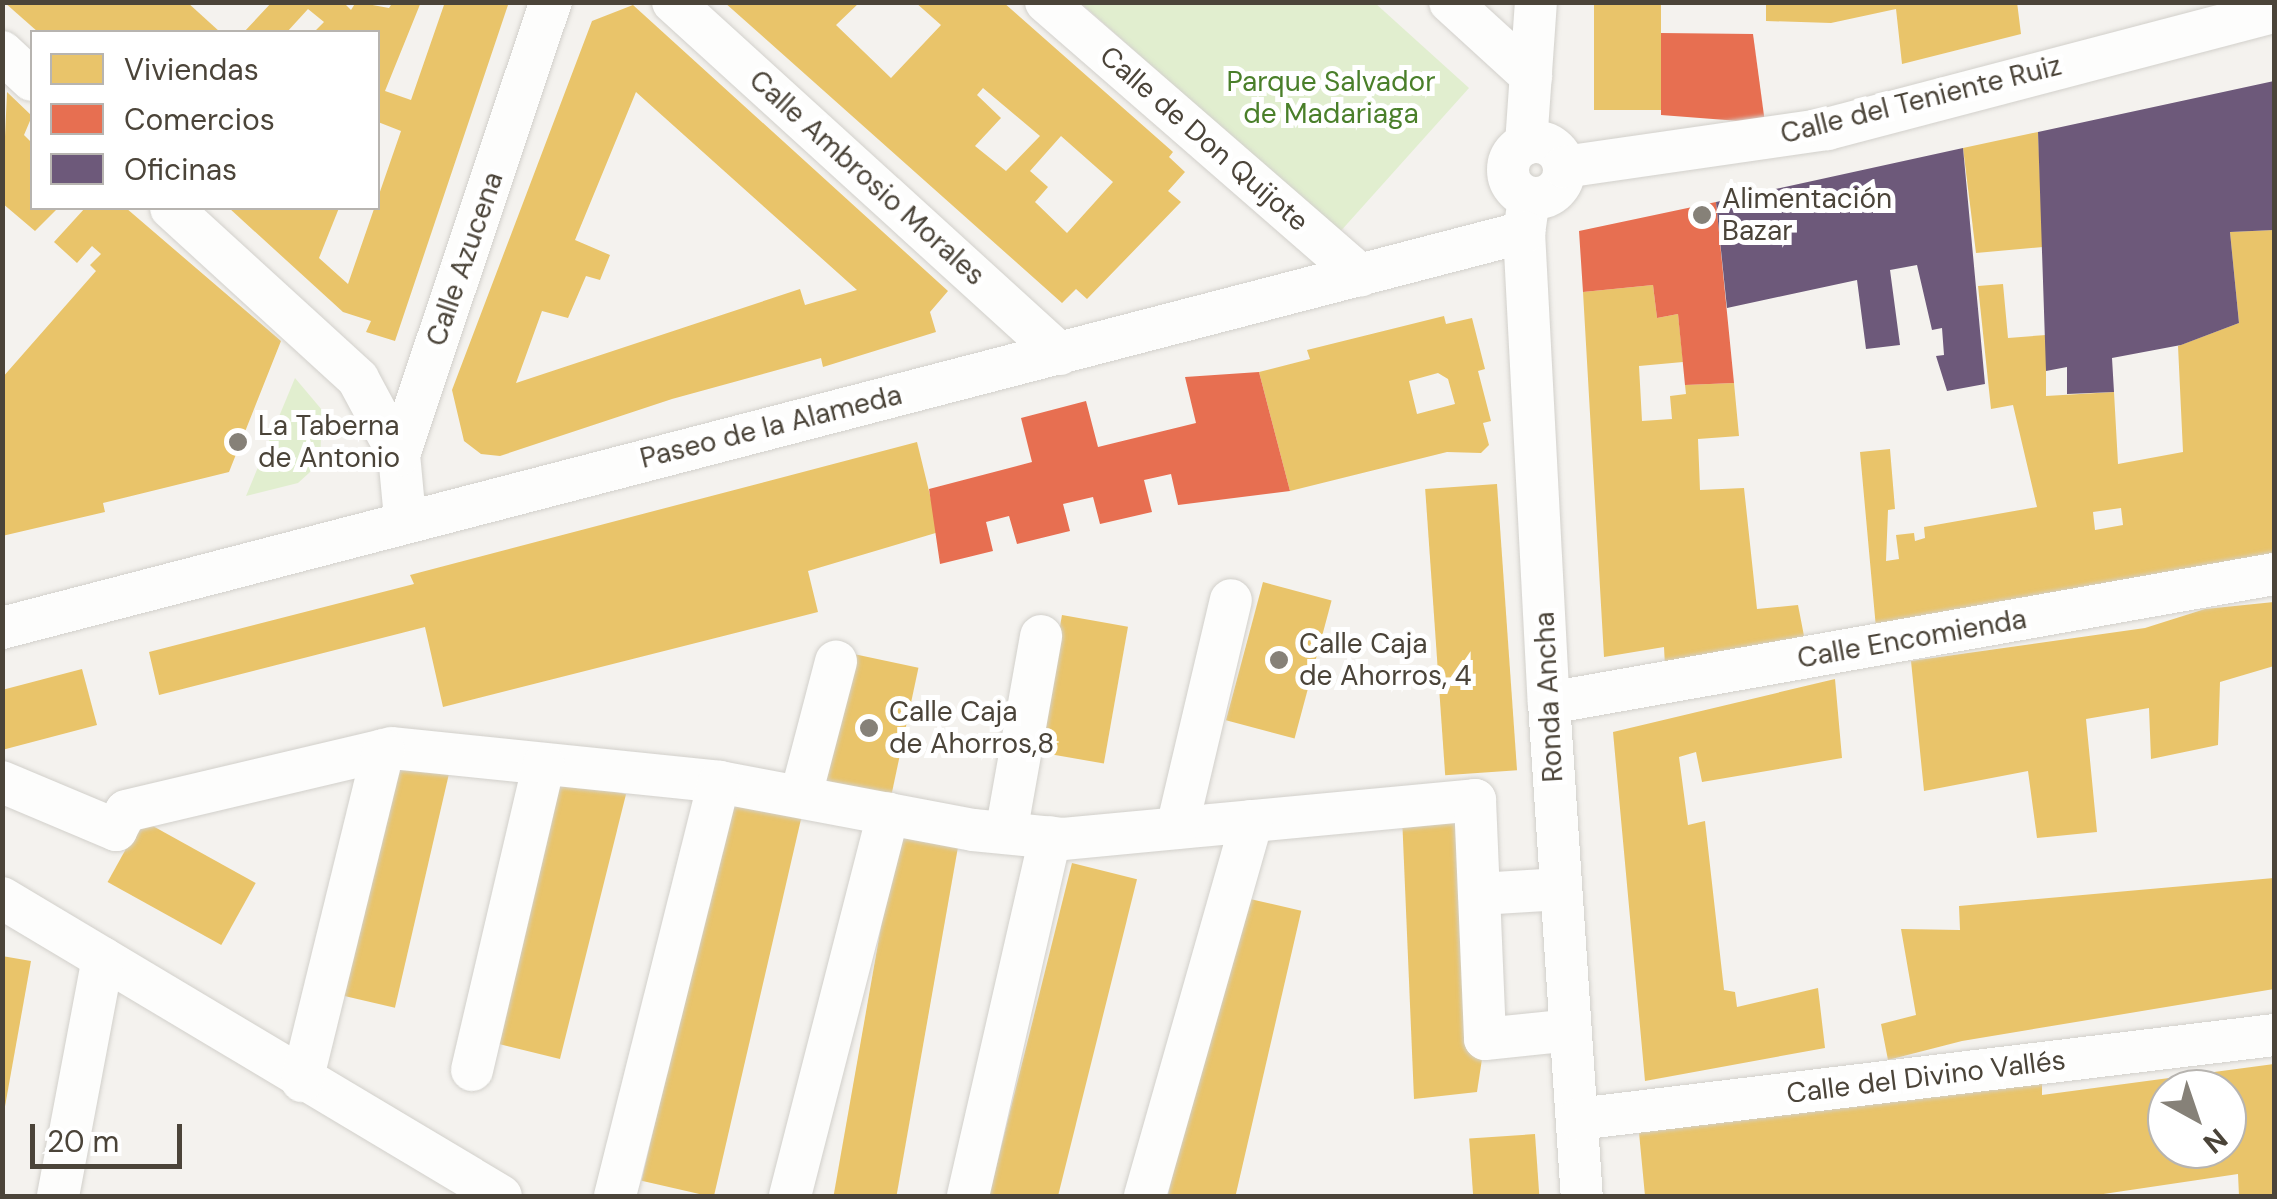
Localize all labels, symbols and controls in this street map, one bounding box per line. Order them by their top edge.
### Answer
legend [30,30,380,210]
street label: Calle de Don Quijote [1093,39,1315,239]
street label: Calle del Teniente Ruiz [1777,49,2065,151]
text: Viviendas [124,50,259,89]
street label: Calle Ambrosio Morales [742,63,992,293]
park label: Parque Salvador de Madariaga [1226,65,1436,131]
text: Comercios [124,100,275,139]
text: Oficinas [124,150,237,189]
street label: Calle Azucena [420,168,510,350]
place label: Alimentación Bazar [1722,182,1892,248]
marker: Alimentación Bazar [1691,204,1713,226]
street label: Paseo de la Alameda [637,378,905,476]
place label: La Taberna de Antonio [258,409,400,475]
marker: La Taberna de Antonio [227,431,249,453]
street label: Calle Encomienda [1795,602,2029,676]
street label: Ronda Ancha [1528,611,1570,783]
place label: Calle Caja de Ahorros, 4 [1299,627,1472,693]
marker: Calle Caja de Ahorros, 4 [1268,649,1290,671]
place label: Calle Caja de Ahorros,8 [889,695,1054,761]
marker: Calle Caja de Ahorros,8 [858,717,880,739]
street label: Calle del Divino Vallés [1785,1043,2067,1111]
north arrow [2147,1069,2247,1169]
scale bar [35,1104,188,1166]
text: N [2196,1120,2235,1162]
text: 20 m [47,1122,119,1161]

